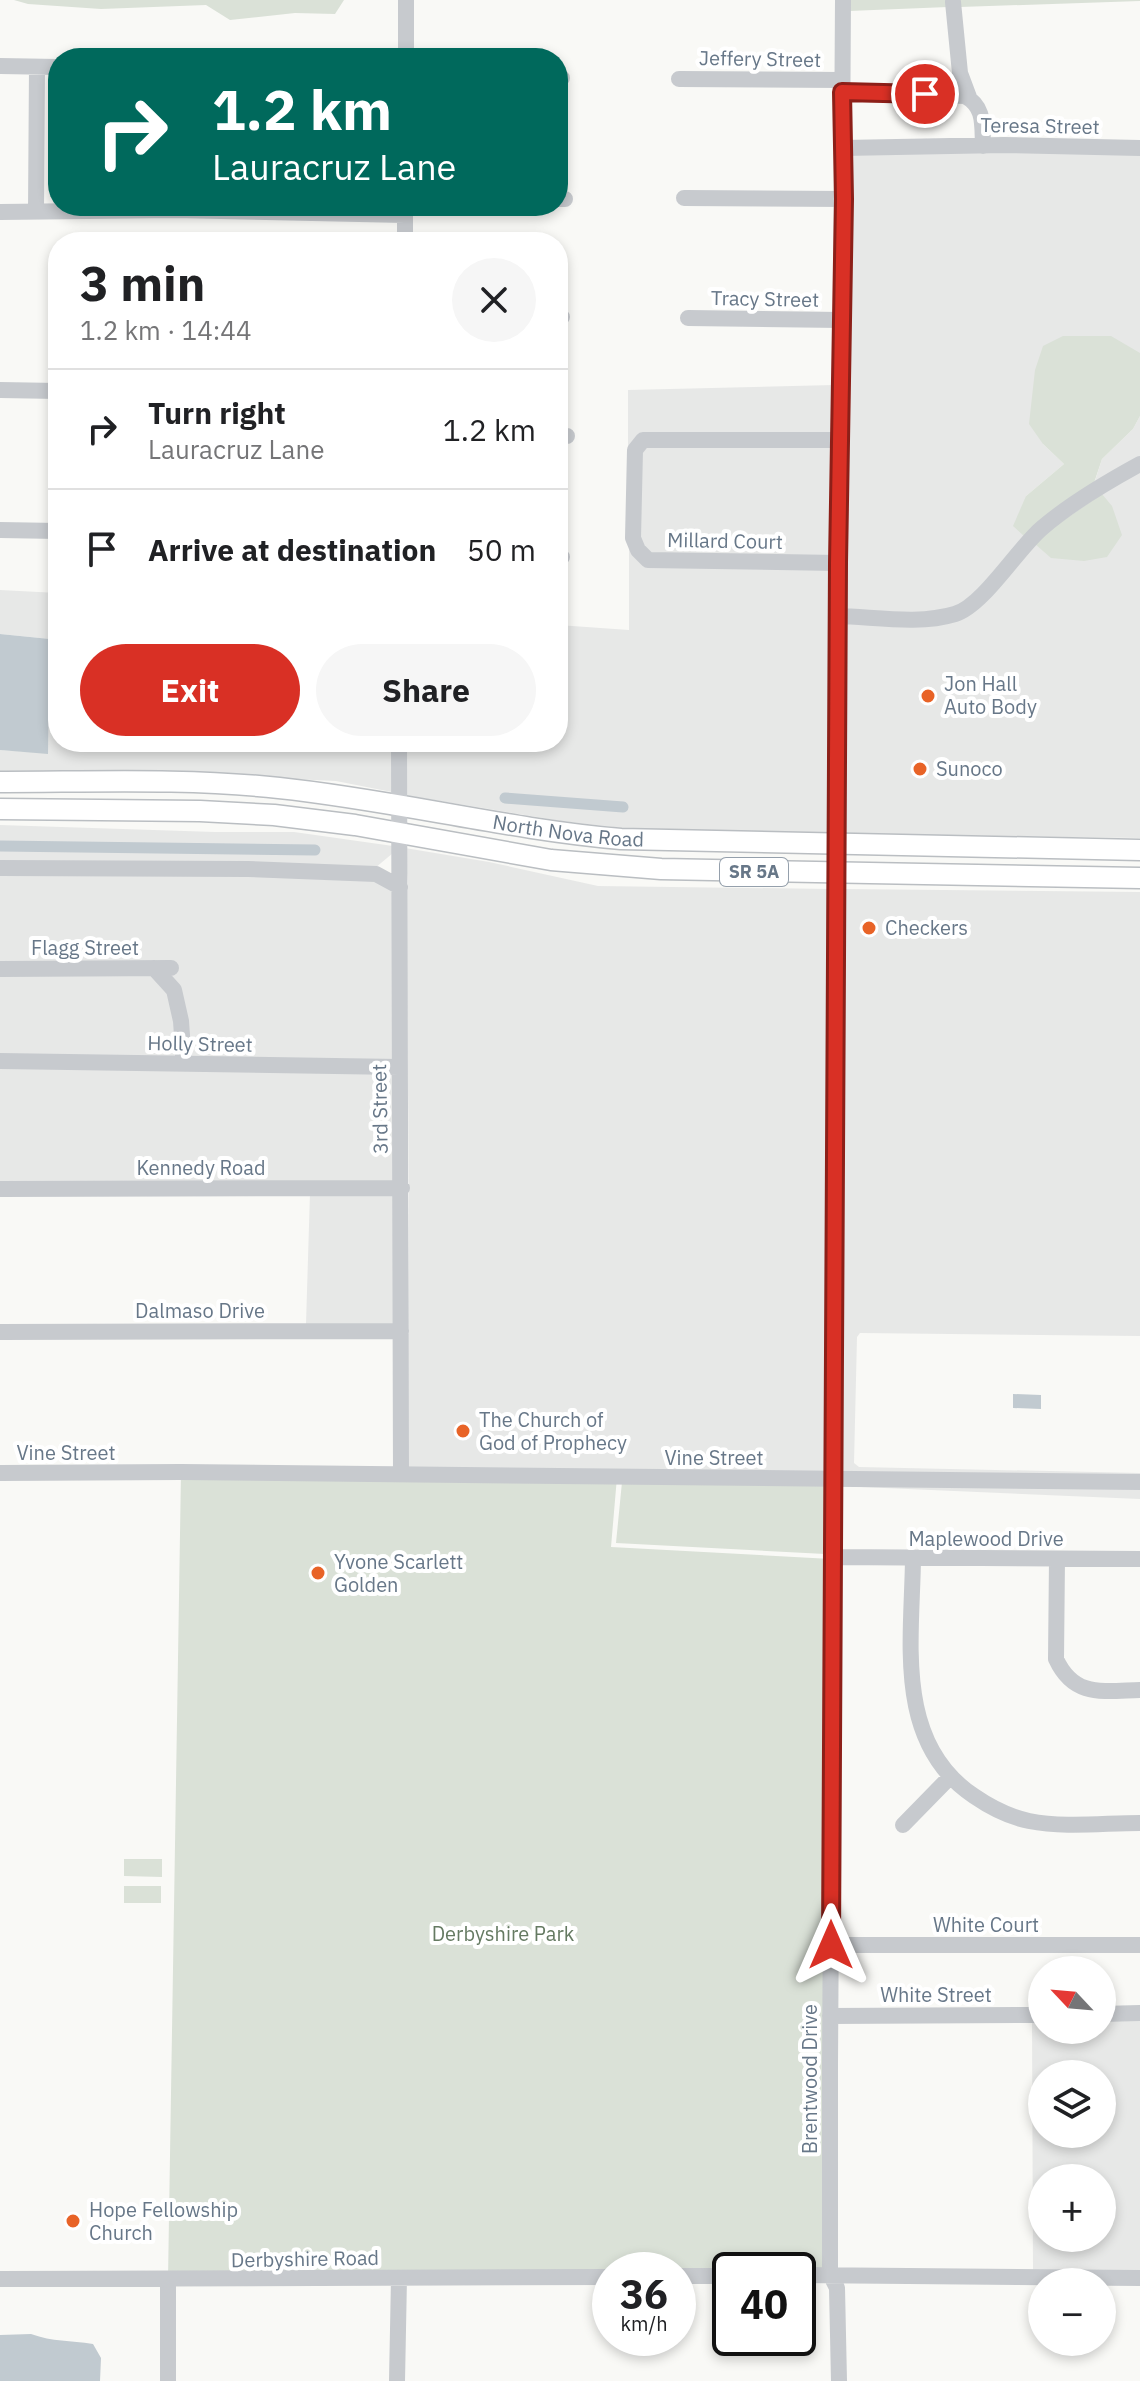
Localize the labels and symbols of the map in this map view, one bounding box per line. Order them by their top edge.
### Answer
street label: Jeffery Street [699,44,821,73]
pin [891,60,959,128]
street label: Teresa Street [980,111,1100,140]
street label: Tracy Street [711,284,819,313]
street label: Millard Court [667,526,783,555]
place label: Jon Hall Auto Body [944,670,1037,720]
marker: Jon Hall Auto Body [919,687,937,705]
place label: Sunoco [936,755,1003,782]
marker: Sunoco [911,760,929,778]
street label: North Nova Road [491,808,644,852]
road number: SR 5A [720,858,788,886]
place label: Checkers [885,914,968,941]
marker: Checkers [860,919,878,937]
street label: Flagg Street [31,934,139,961]
street label: Holly Street [147,1029,253,1058]
street label: 3rd Street [365,1064,394,1154]
street label: Kennedy Road [136,1154,266,1181]
street label: Dalmaso Drive [135,1297,265,1324]
place label: The Church of God of Prophecy [479,1406,627,1456]
marker: The Church of God of Prophecy [454,1422,472,1440]
street label: Vine Street [16,1439,116,1466]
street label: Vine Street [664,1444,764,1471]
street label: Maplewood Drive [908,1525,1064,1552]
place label: Yvone Scarlett Golden [334,1548,463,1598]
marker: Yvone Scarlett Golden [309,1564,327,1582]
position arrow [789,1903,873,1987]
street label: White Court [933,1911,1039,1938]
park label: Derbyshire Park [432,1920,575,1947]
north arrow [1028,1956,1116,2044]
street label: White Street [880,1981,992,2008]
street label: Brentwood Drive [796,2004,823,2154]
place label: Hope Fellowship Church [89,2196,238,2246]
marker: Hope Fellowship Church [64,2212,82,2230]
street label: Derbyshire Road [231,2244,379,2273]
speed limit sign: 40 [712,2252,816,2356]

